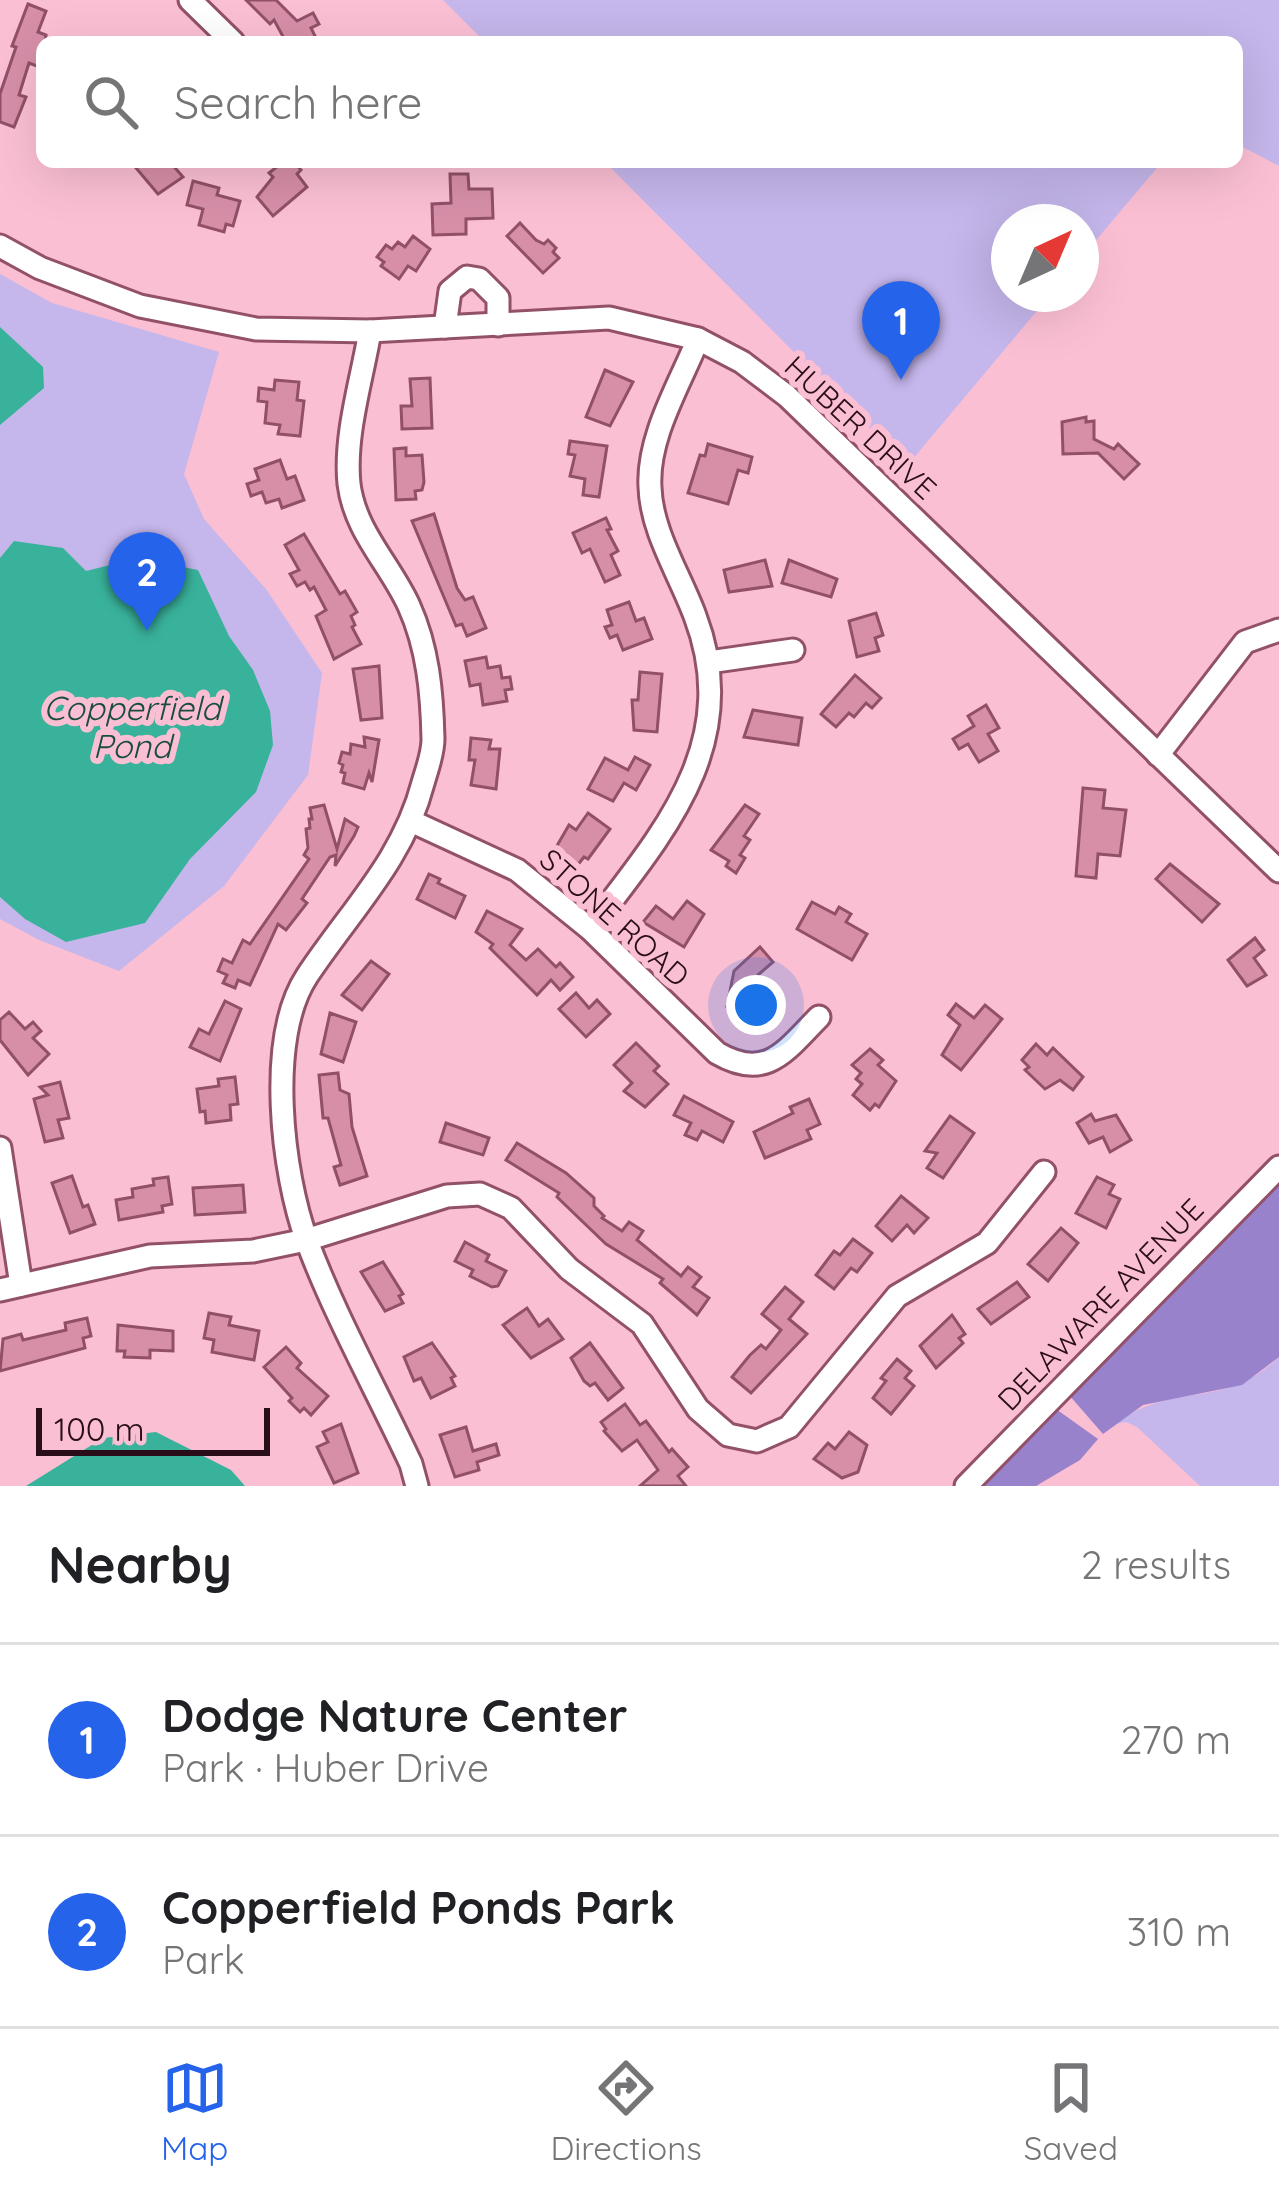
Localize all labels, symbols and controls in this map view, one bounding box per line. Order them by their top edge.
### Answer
search box [36,36,1243,168]
icon: search [78,69,144,135]
text: Search here [174,74,422,130]
north arrow [991,204,1099,312]
pin: 1 [862,281,940,380]
street label: HUBER DRIVE [777,347,945,507]
pin: 2 [108,532,186,631]
water label: Copperfield Pond [43,687,225,766]
street label: STONE ROAD [532,840,697,994]
your location [726,975,786,1035]
street label: DELAWARE AVENUE [989,1190,1211,1418]
scale bar [36,1402,270,1455]
text: 100 m [54,1408,145,1449]
text: Nearby [48,1532,232,1596]
text: 2 results [1081,1540,1231,1589]
text: Dodge Nature Center [162,1687,628,1743]
text: 1 [79,1715,95,1764]
text: 270 m [1121,1715,1231,1764]
text: Park · Huber Drive [162,1743,489,1792]
text: Copperfield Ponds Park [162,1879,675,1935]
text: 2 [76,1907,98,1956]
text: 310 m [1127,1907,1231,1956]
text: Park [162,1935,245,1984]
tab: Map [161,2055,228,2168]
tab: Directions [550,2055,702,2168]
tab: Saved [1024,2055,1118,2168]

